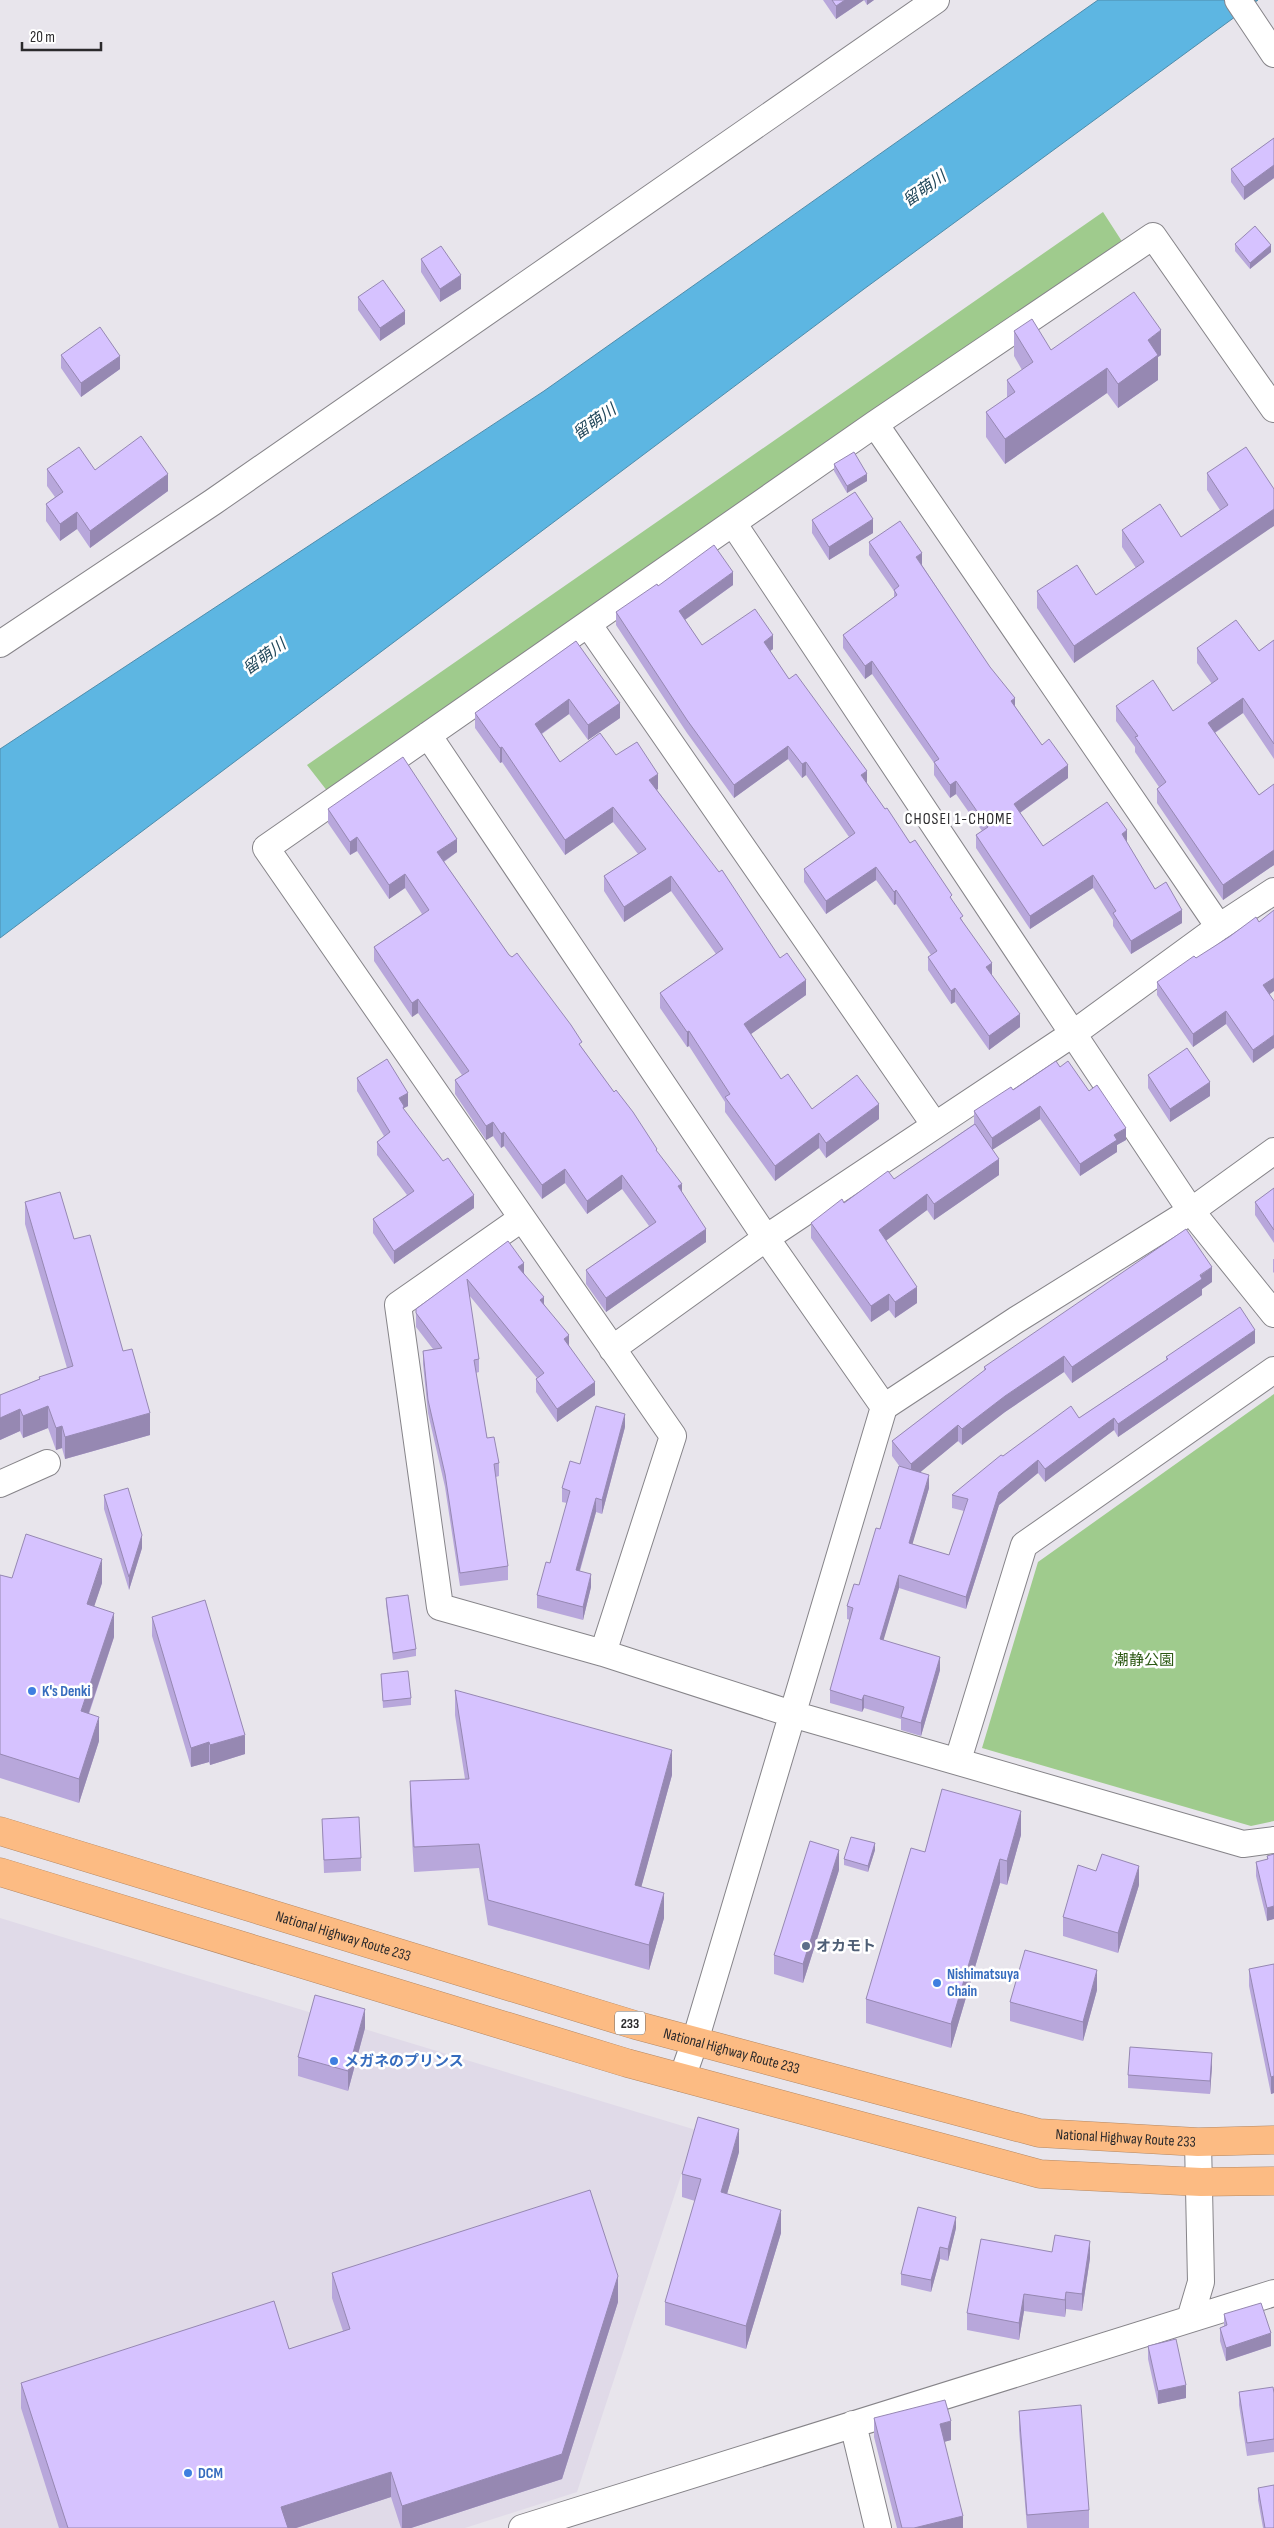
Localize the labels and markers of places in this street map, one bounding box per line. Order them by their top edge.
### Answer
place label: K's Denki [42,1682,90,1701]
marker: K's Denki [26,1685,38,1697]
place label: オカモト [816,1937,876,1956]
marker: オカモト [800,1940,812,1952]
place label: Nishimatsuya Chain [947,1965,1019,2001]
marker: Nishimatsuya Chain [931,1977,943,1989]
place label: メガネのプリンス [344,2052,464,2071]
marker: メガネのプリンス [328,2055,340,2067]
place label: DCM [198,2464,223,2483]
marker: DCM [182,2467,194,2479]

